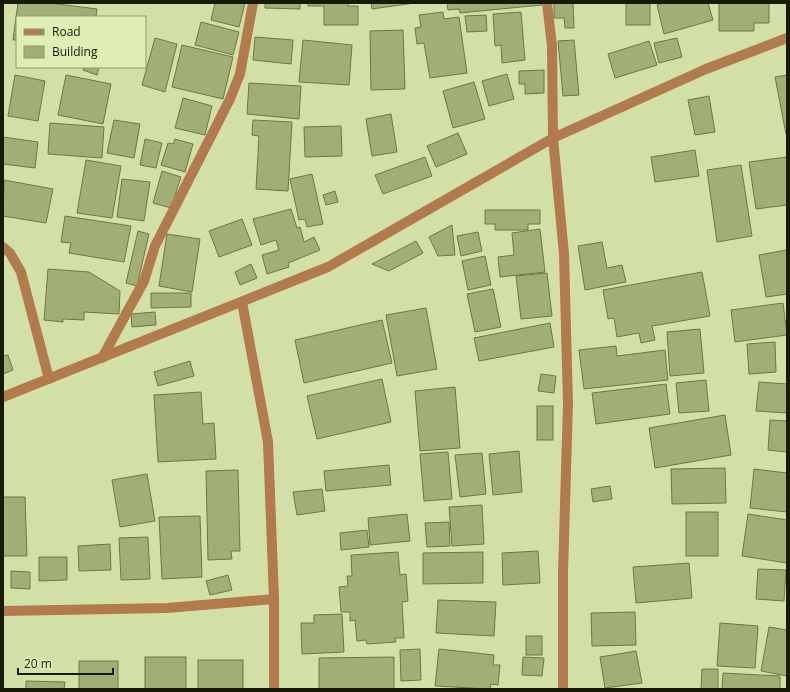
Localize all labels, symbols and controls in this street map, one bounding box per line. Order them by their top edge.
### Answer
legend [16,16,146,68]
text: Road [52,23,81,40]
text: Building [52,43,98,60]
scale bar [18,650,113,676]
text: 20 m [24,655,52,672]

